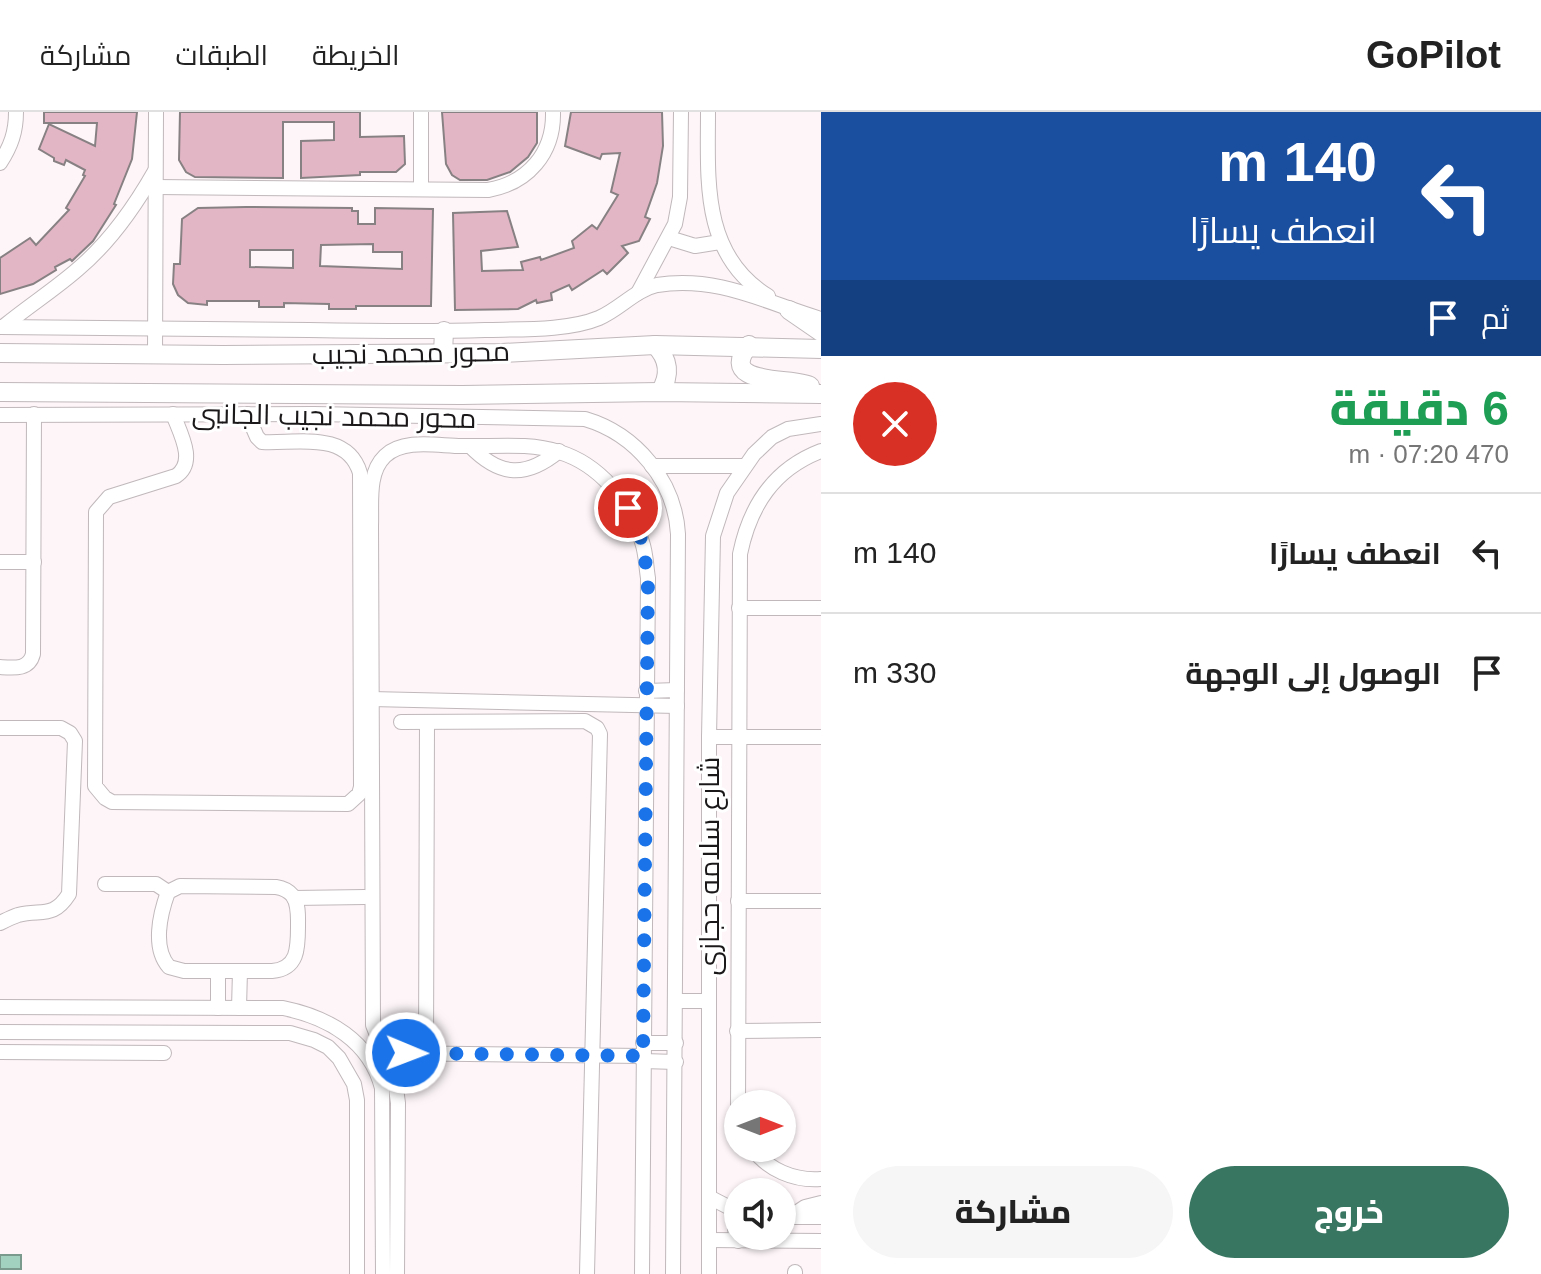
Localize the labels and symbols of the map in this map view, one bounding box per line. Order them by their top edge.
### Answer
street label: محور محمد نجيب [312,336,510,370]
street label: محور محمد نجيب الجانبى [191,398,477,435]
pin [594,474,662,542]
street label: شارع سلامه حجازى [694,756,728,976]
position arrow [364,1011,448,1095]
north arrow [724,1090,796,1162]

